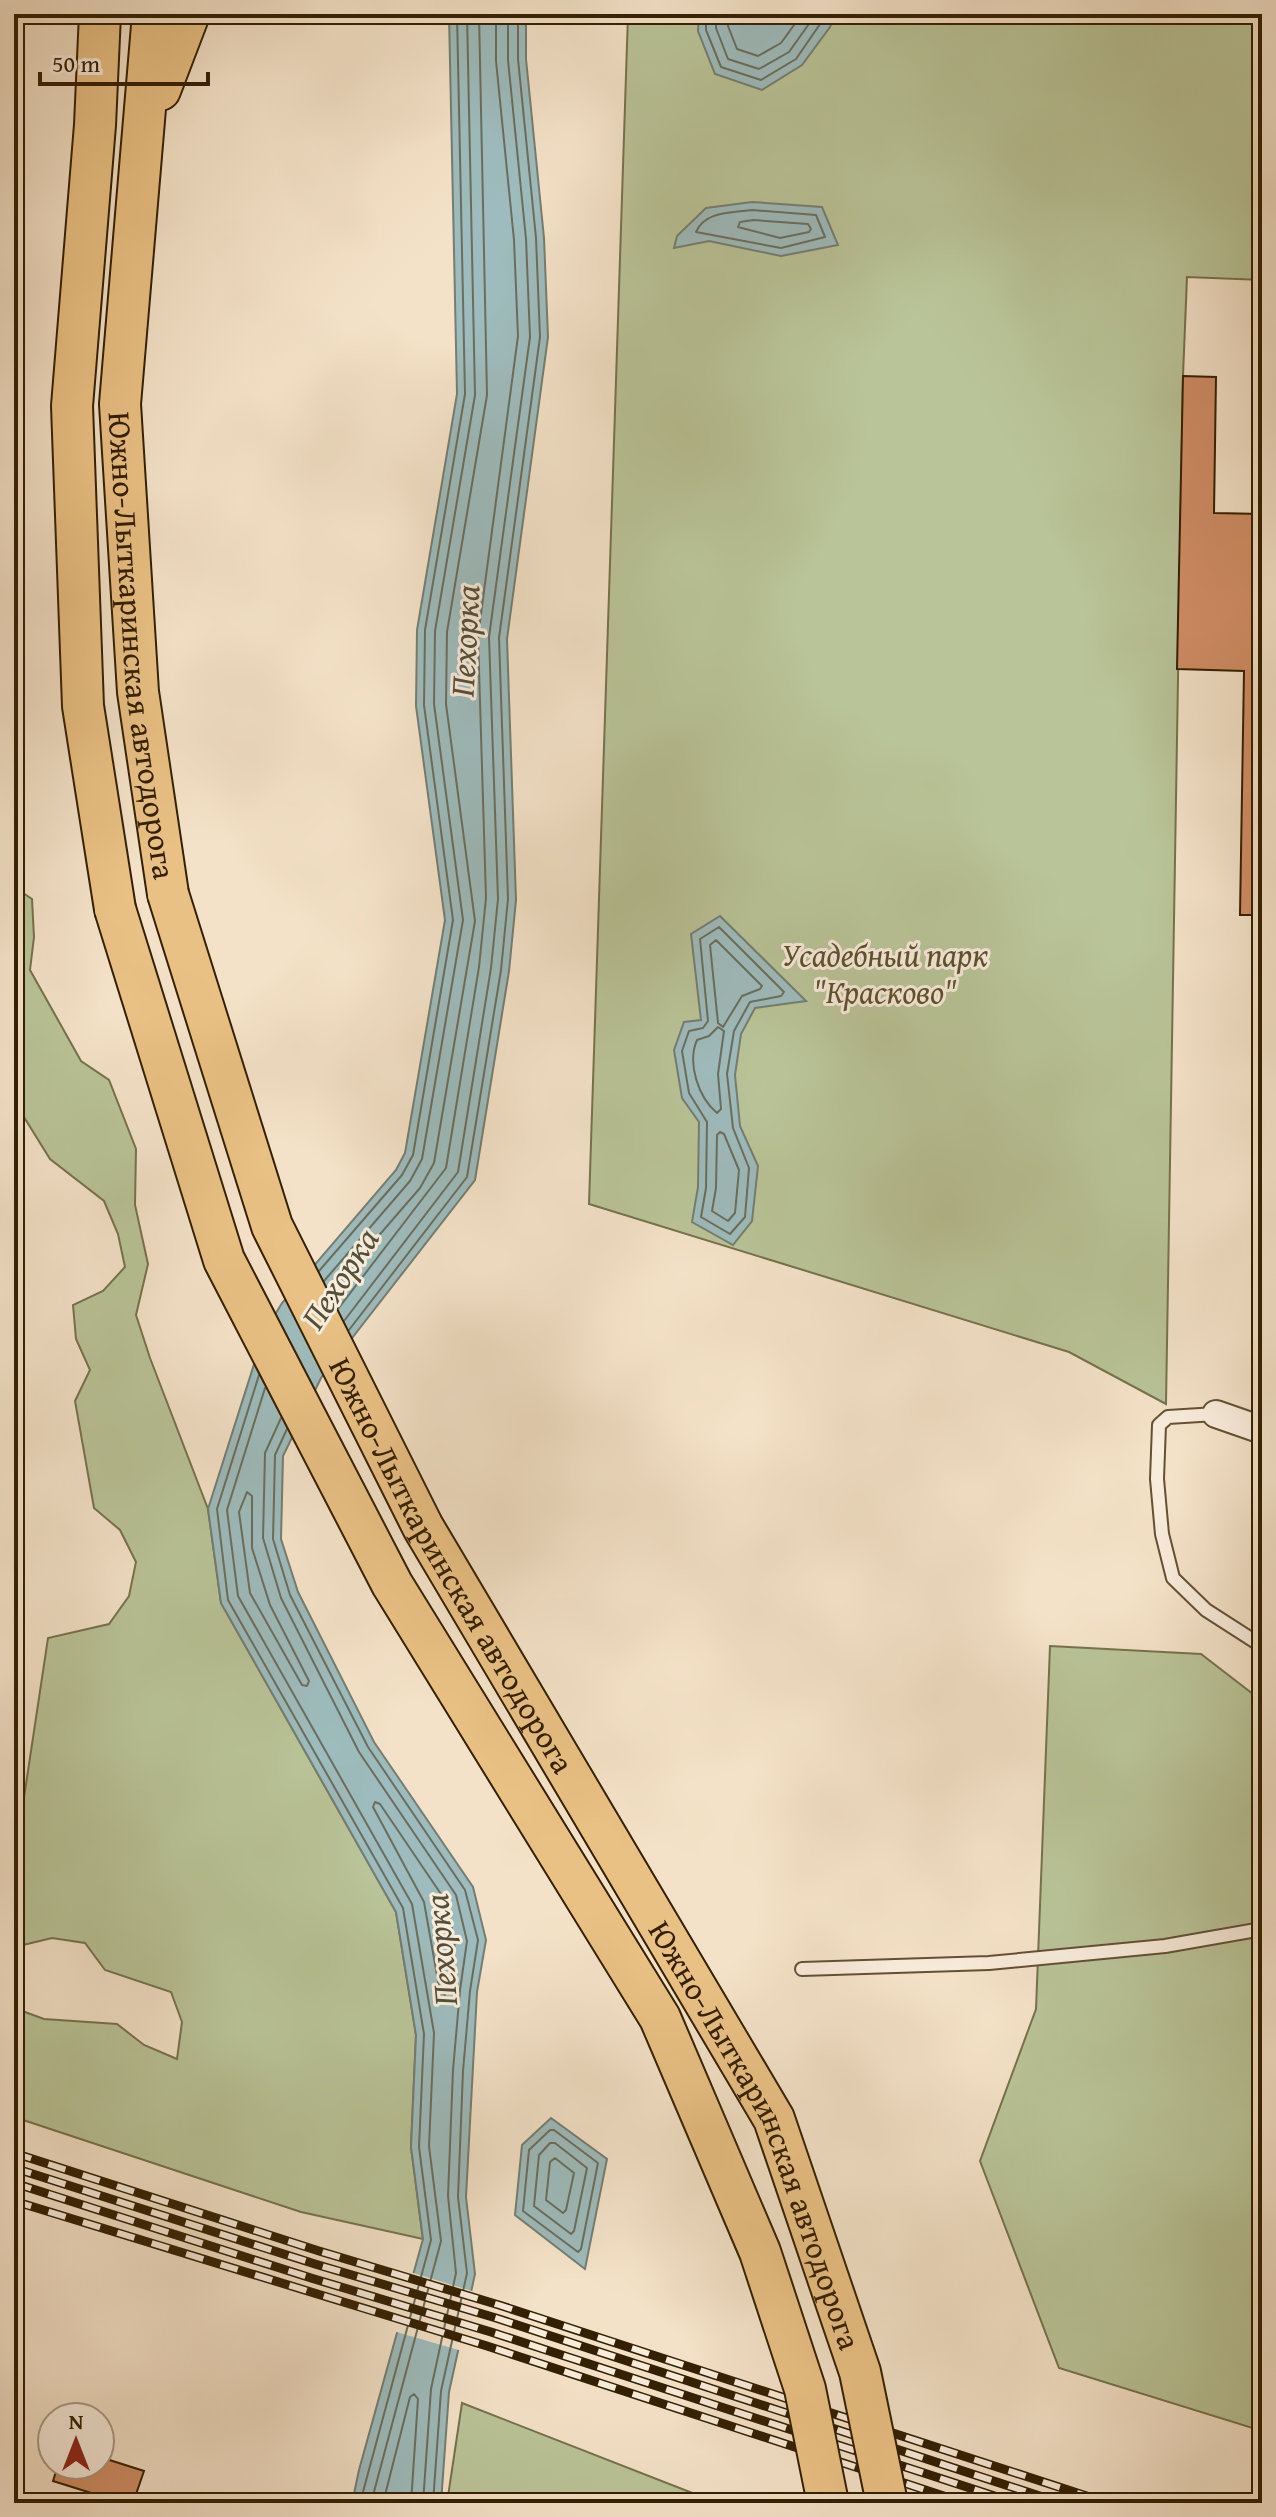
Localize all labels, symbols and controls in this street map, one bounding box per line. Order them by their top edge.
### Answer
scale bar [40,36,208,86]
text: 50 m [52,46,100,81]
street label: Южно-Лыткаринская автодорога [97,410,189,883]
water label: Пехорка [437,583,491,698]
park label: Усадебный парк "Красково" [782,931,988,1015]
water label: Пехорка [288,1217,390,1338]
street label: Южно-Лыткаринская автодорога [318,1349,588,1782]
water label: Пехорка [411,1892,469,2008]
street label: Южно-Лыткаринская автодорога [638,1911,874,2356]
north arrow [36,2401,116,2481]
text: N [69,2405,84,2437]

